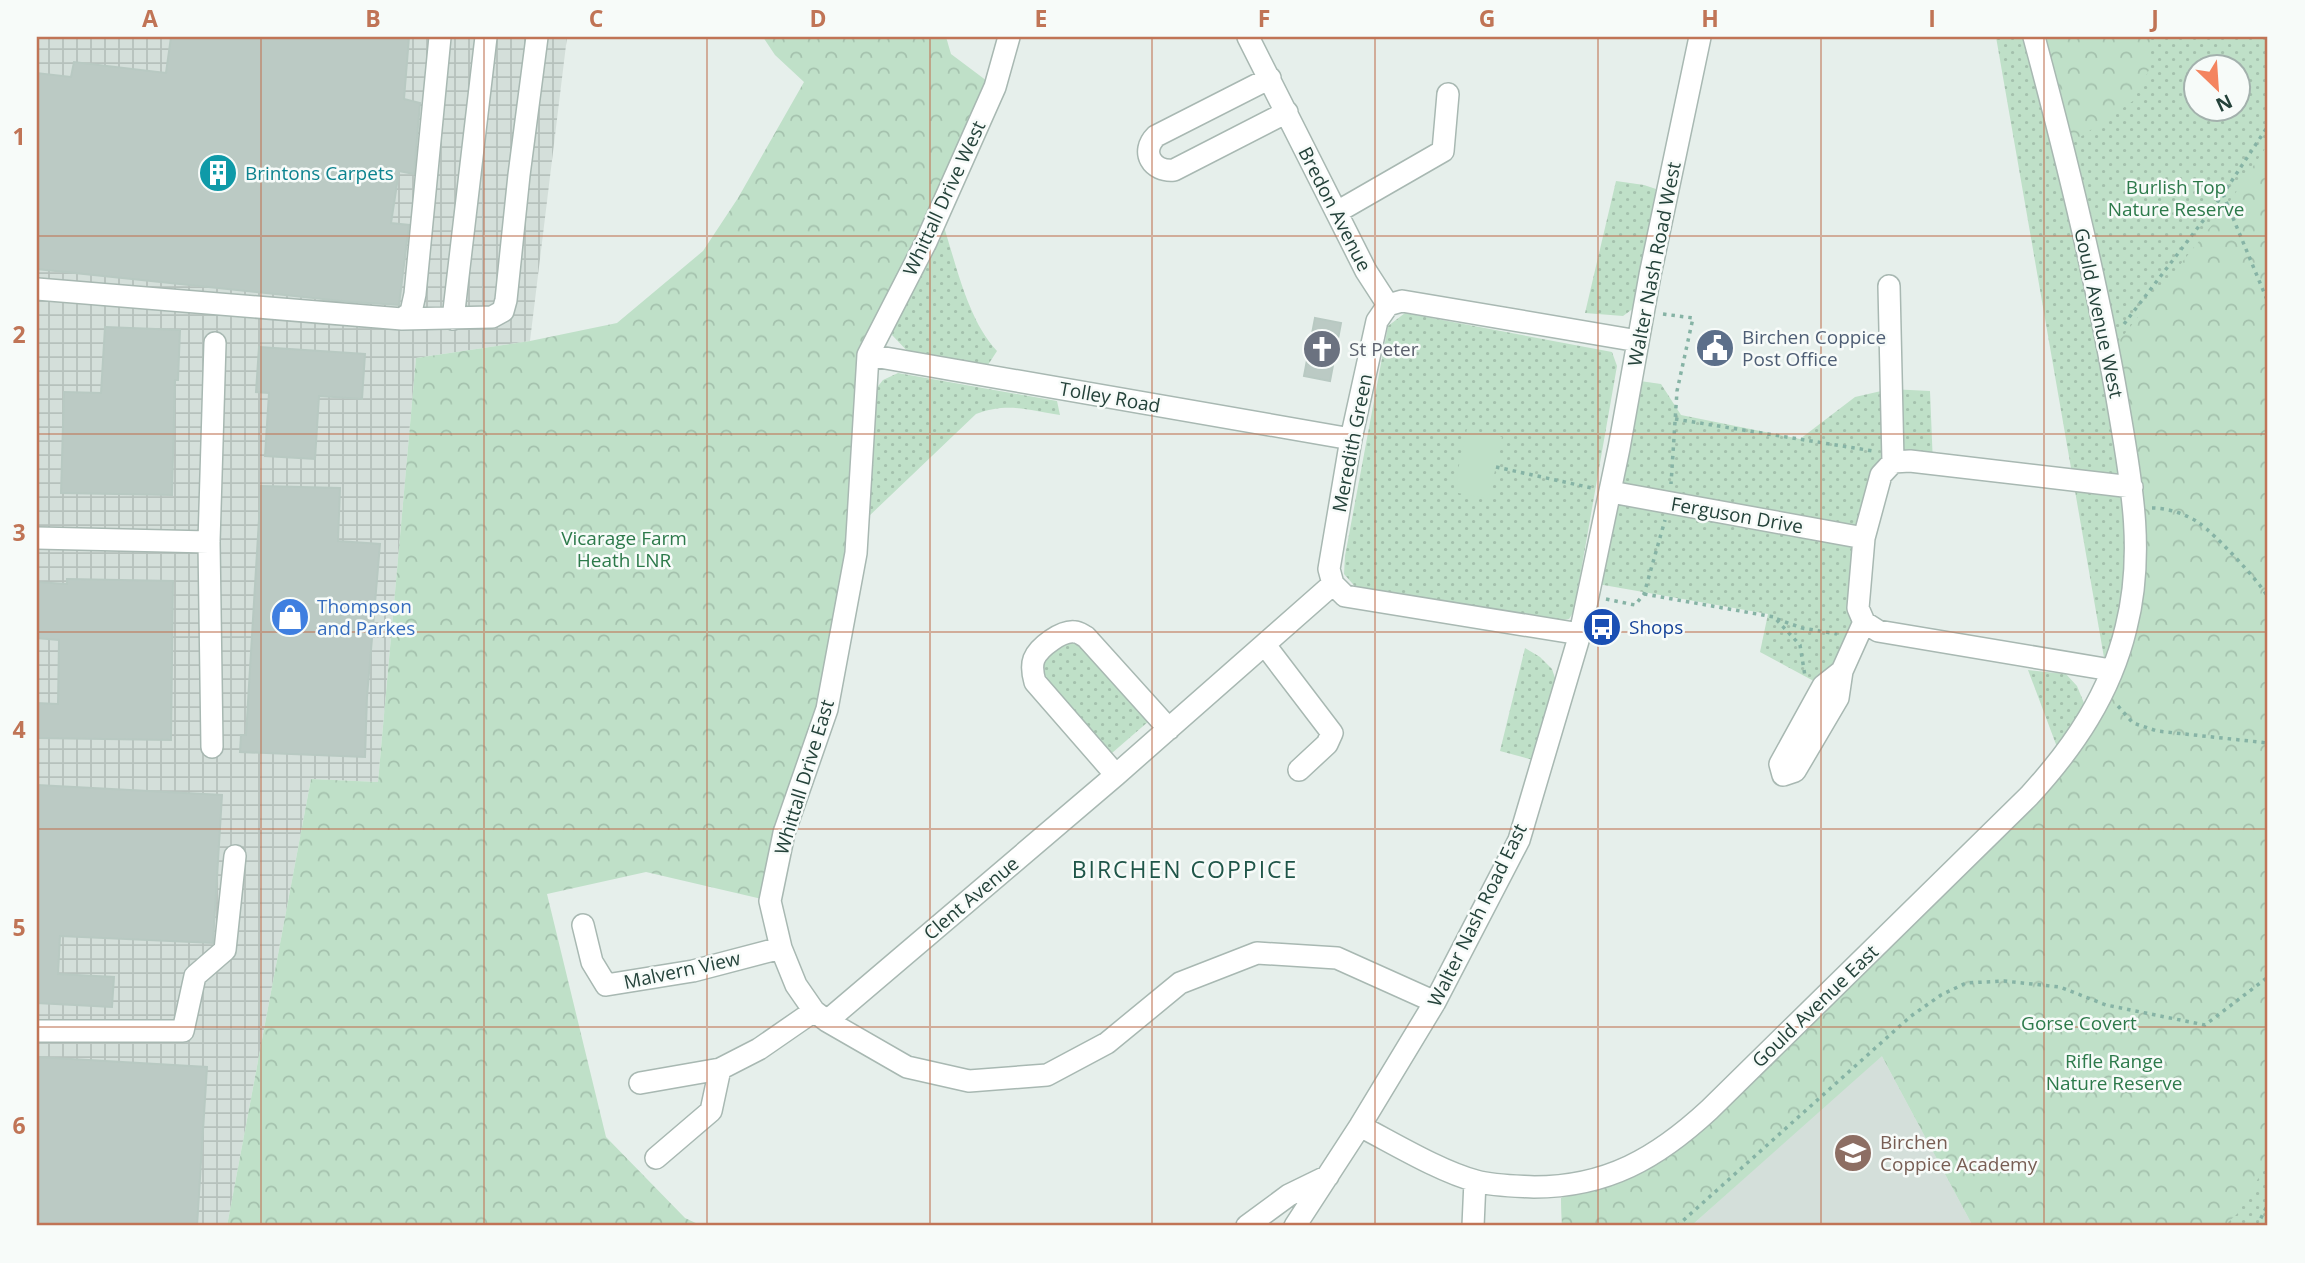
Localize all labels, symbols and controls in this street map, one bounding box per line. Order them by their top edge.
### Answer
text: A [142,2,158,34]
text: B [365,2,381,34]
text: C [589,2,603,34]
text: D [809,2,827,34]
text: E [1035,2,1047,34]
text: F [1258,2,1270,34]
text: G [1479,2,1495,34]
text: H [1701,2,1719,34]
text: I [1928,2,1936,34]
text: J [2149,2,2159,34]
north arrow [2182,52,2252,122]
text: N [2212,88,2237,118]
street label: Whittall Drive West [897,116,991,280]
text: 1 [12,120,26,152]
street label: Bredon Avenue [1292,142,1378,276]
building icon: Brintons Carpets [197,152,239,194]
street label: Walter Nash Road West [1621,159,1687,369]
place label: Brintons Carpets [245,160,394,186]
park label: Burlish Top Nature Reserve [2108,174,2244,222]
street label: Gould Avenue West [2068,226,2130,401]
text: 2 [12,318,26,350]
place label: Birchen Coppice Post Office [1742,324,1886,372]
public building icon: Birchen Coppice Post Office [1694,327,1736,369]
church icon: St Peter [1301,328,1343,370]
place label: St Peter [1349,336,1419,362]
street label: Meredith Green [1326,372,1378,514]
street label: Tolley Road [1058,375,1162,419]
street label: Ferguson Drive [1669,491,1805,539]
text: 3 [12,516,26,548]
park label: Vicarage Farm Heath LNR [561,525,687,573]
place label: Thompson and Parkes [317,593,415,641]
shop icon: Thompson and Parkes [269,596,311,638]
bus stop icon: Shops [1581,606,1623,648]
place label: Shops [1629,614,1683,640]
street label: Whittall Drive East [768,696,840,858]
text: 4 [12,713,26,745]
street label: Walter Nash Road East [1421,819,1533,1011]
street label: Clent Avenue [918,850,1024,946]
district label: BIRCHEN COPPICE [1072,853,1298,885]
text: 5 [12,911,26,943]
street label: Gould Avenue East [1746,939,1884,1073]
street label: Malvern View [621,945,743,995]
park label: Gorse Covert [2021,1010,2137,1036]
park label: Rifle Range Nature Reserve [2046,1048,2182,1096]
text: 6 [12,1109,26,1141]
place label: Birchen Coppice Academy [1880,1129,2038,1177]
school or university icon: Birchen Coppice Academy [1832,1132,1874,1174]

